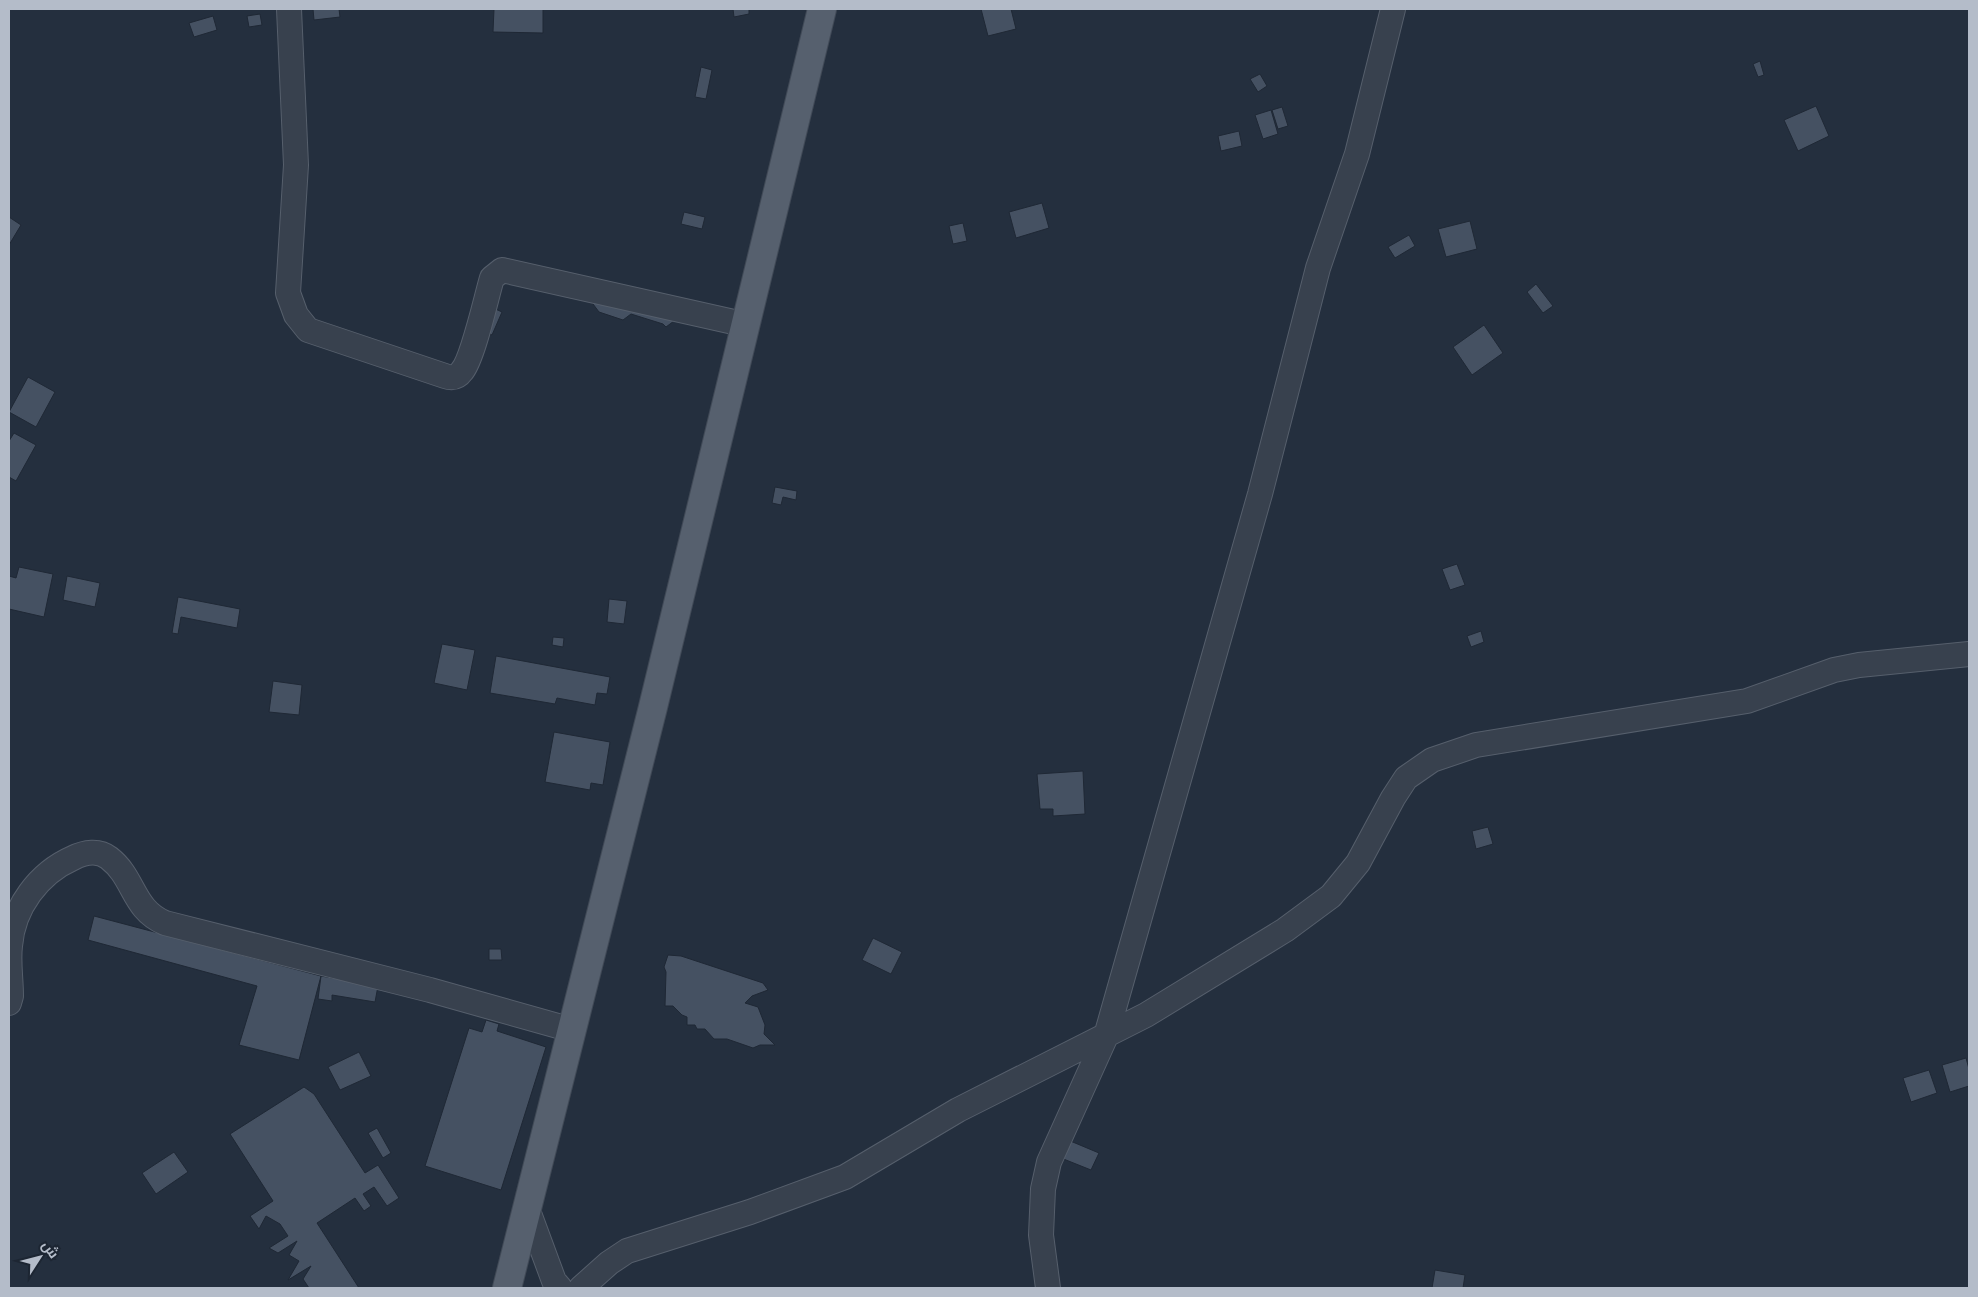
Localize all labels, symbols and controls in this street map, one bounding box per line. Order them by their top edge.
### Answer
north arrow [15,1232,65,1282]
text: ش [38,1237,62,1262]

